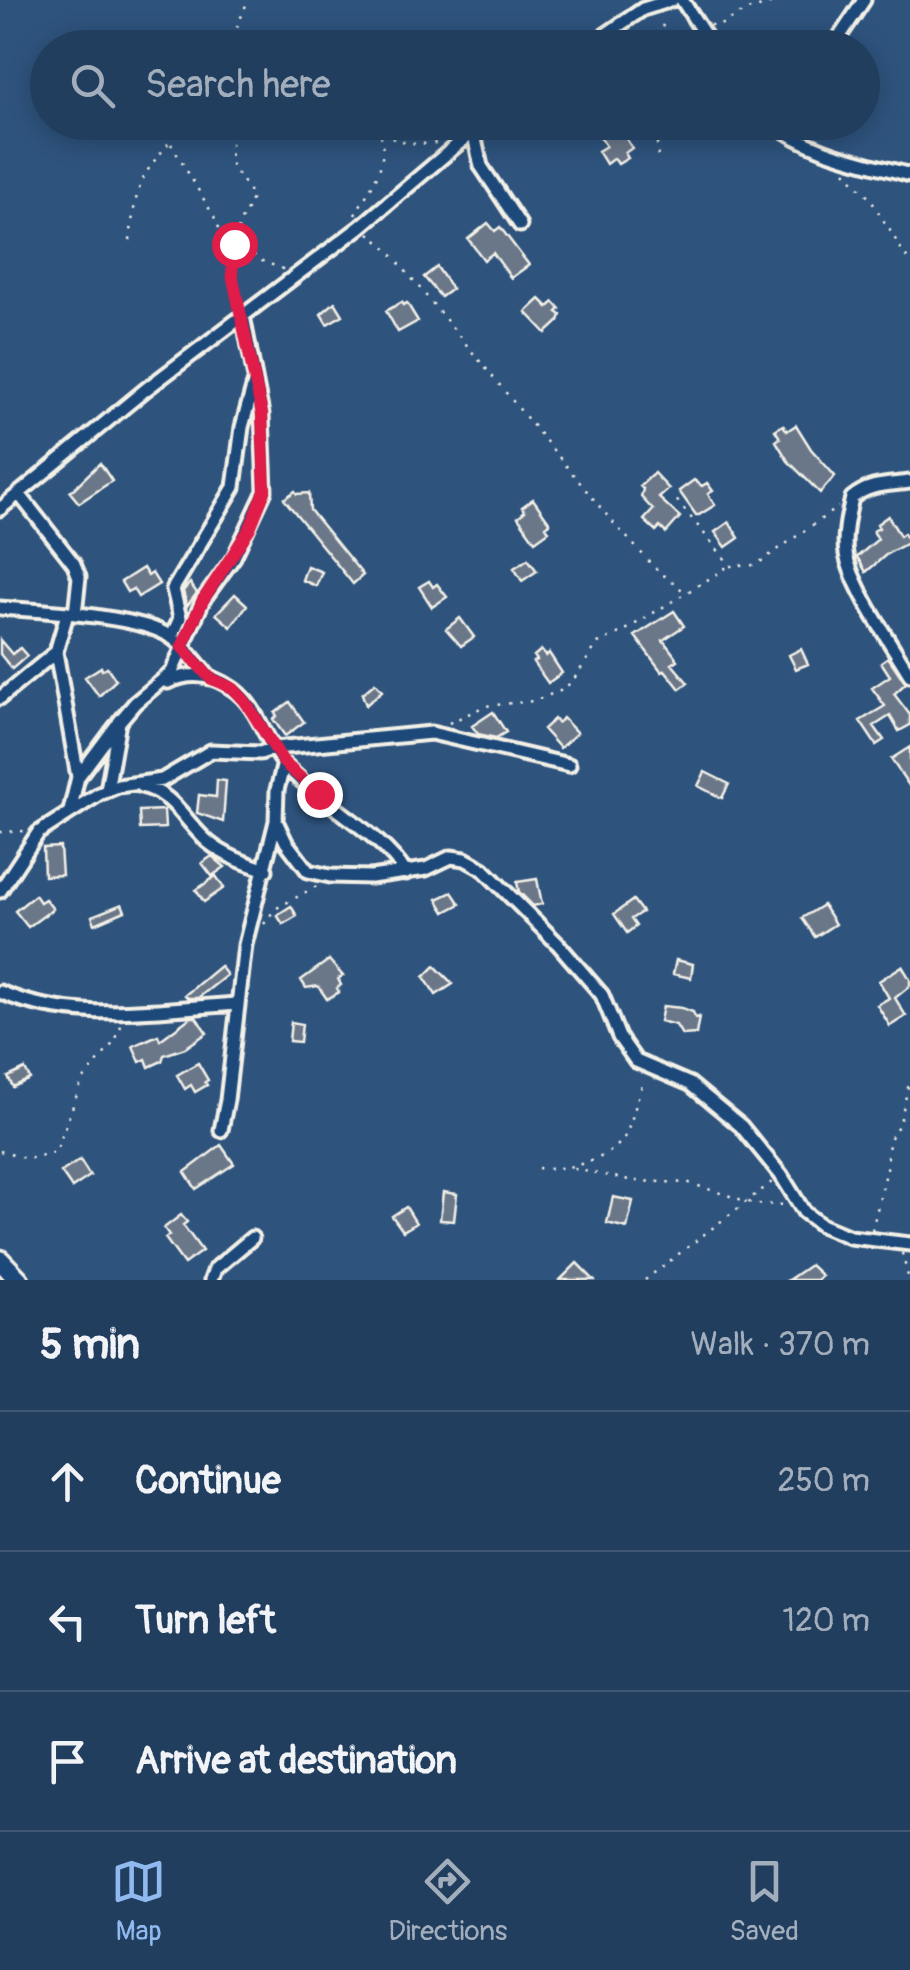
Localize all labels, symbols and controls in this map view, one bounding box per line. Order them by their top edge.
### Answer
search box [30,30,880,140]
icon: search [65,58,120,113]
text: Search here [145,61,331,109]
route start [212,222,258,268]
route end [297,772,343,818]
text: 5 min [40,1319,140,1371]
text: Walk · 370 m [691,1325,870,1365]
icon: ahead [40,1454,95,1509]
text: Continue [135,1457,281,1505]
text: 250 m [778,1461,870,1501]
icon: left [40,1594,95,1649]
text: Turn left [135,1597,276,1645]
text: 120 m [782,1601,870,1641]
icon: arrive [40,1734,95,1789]
text: Arrive at destination [135,1737,457,1785]
tab: Map [111,1854,166,1949]
tab: Directions [388,1854,507,1949]
tab: Saved [729,1854,799,1949]

